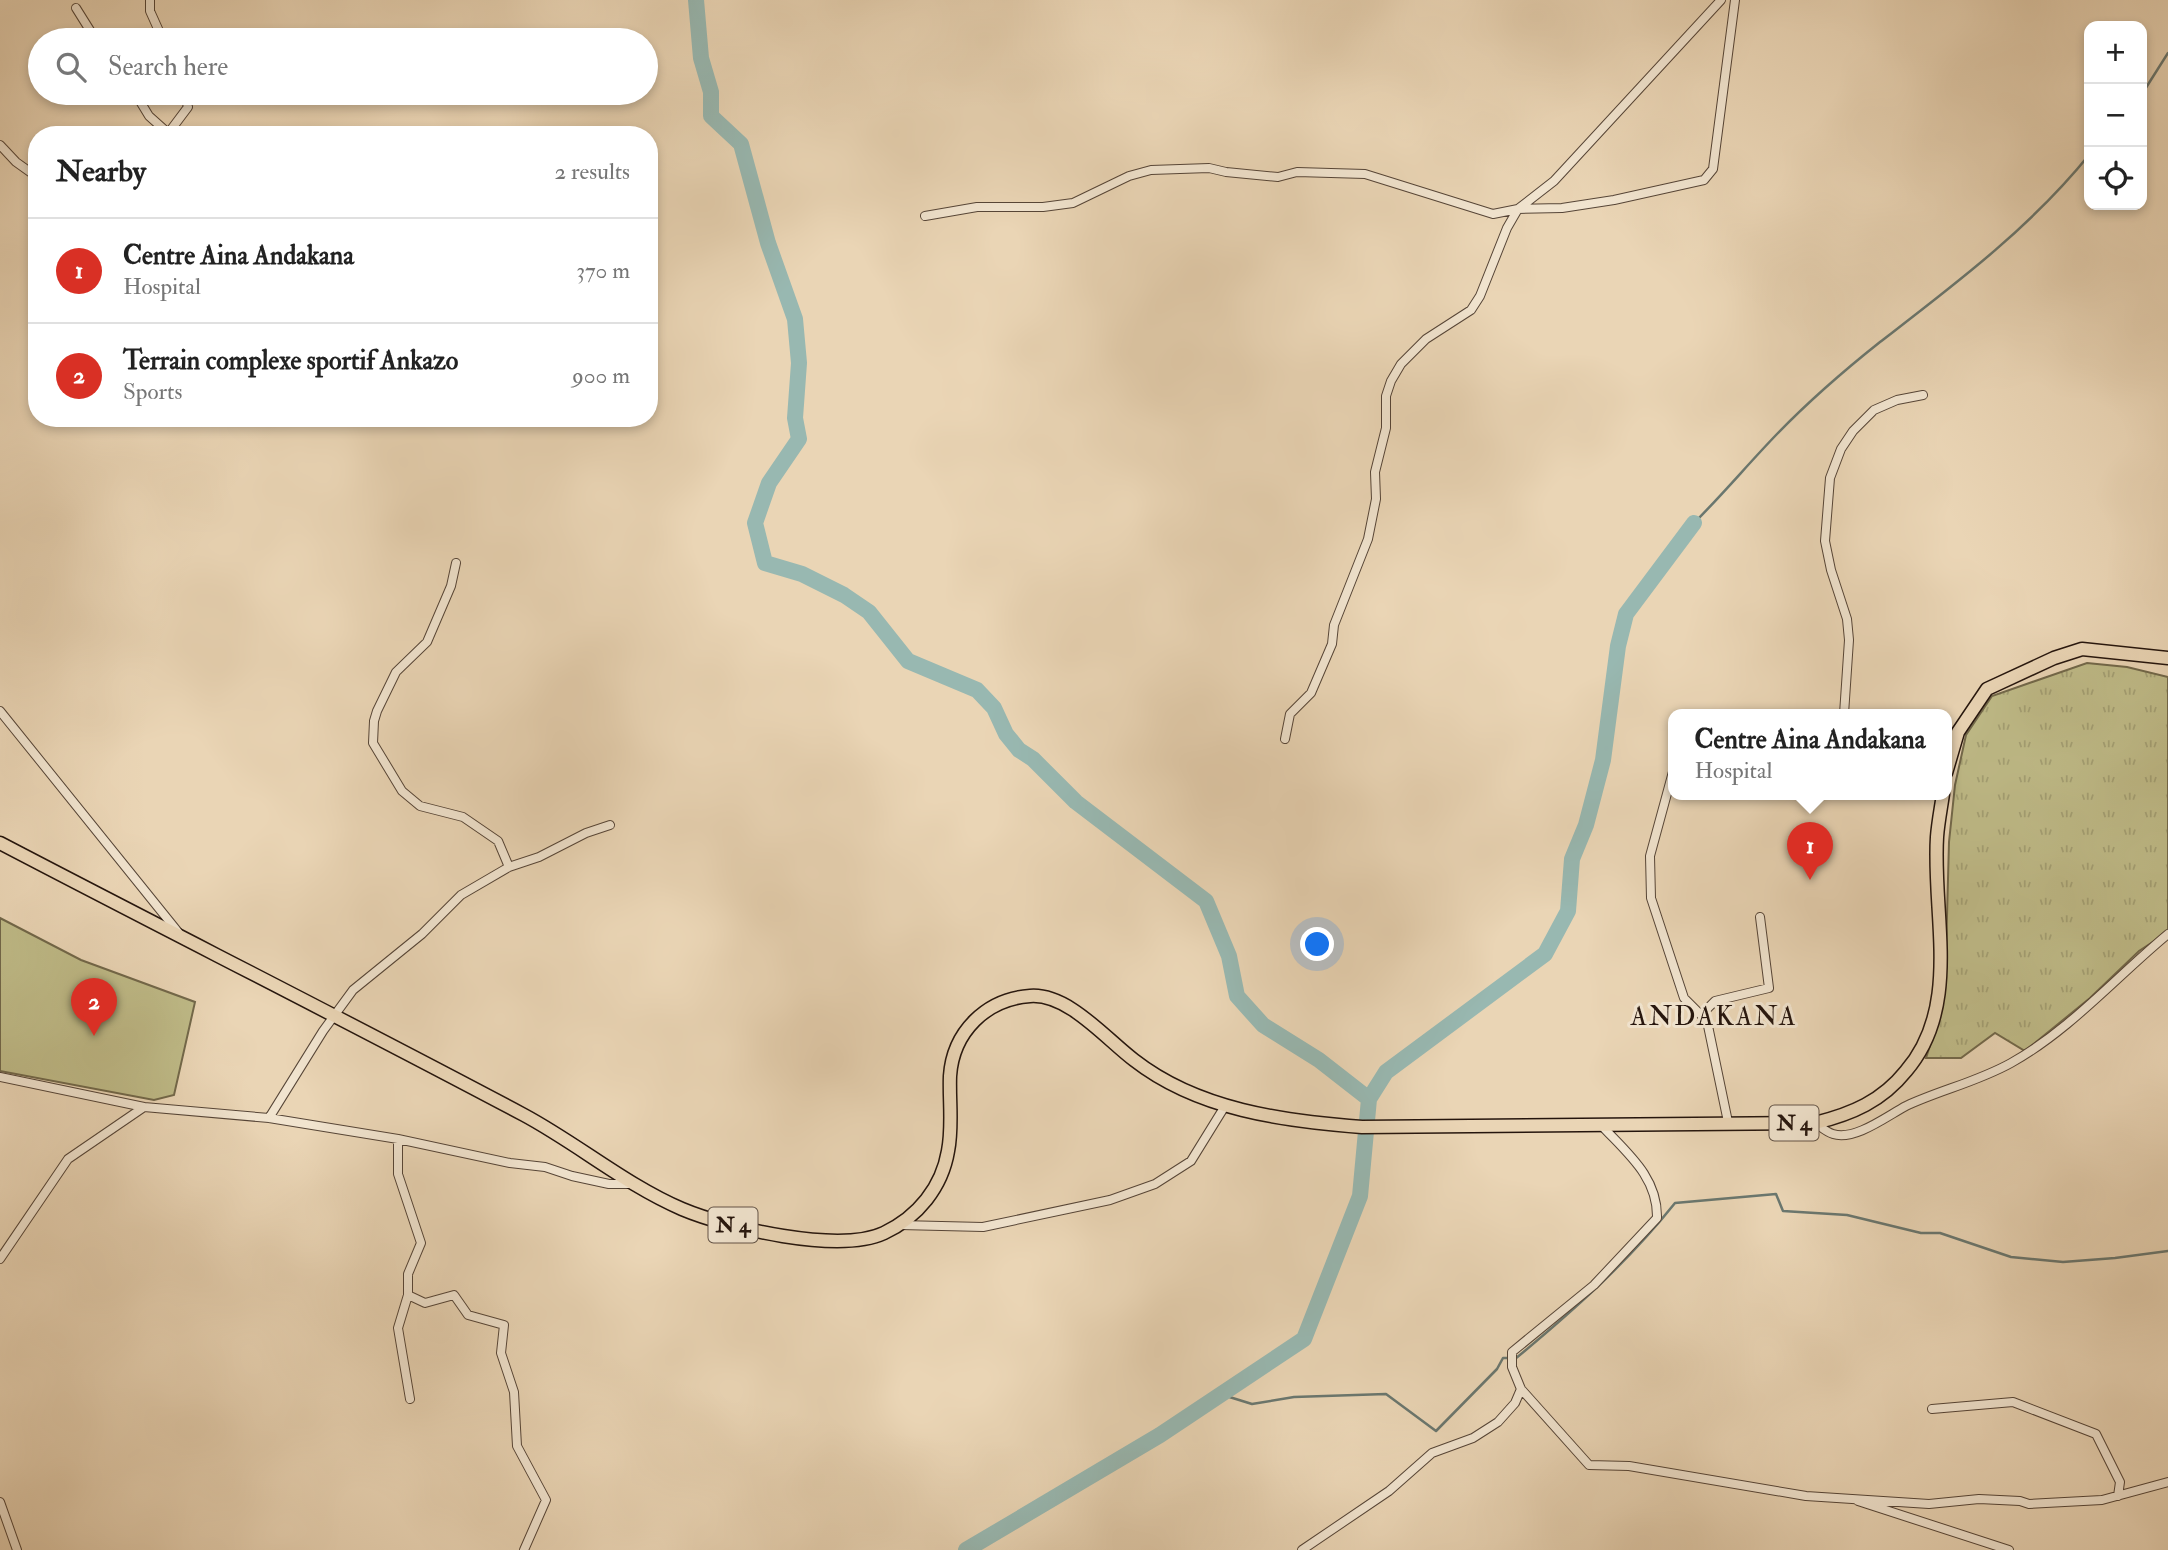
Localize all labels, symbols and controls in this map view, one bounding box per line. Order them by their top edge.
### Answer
map controls [2084,21,2147,210]
button: + [2084,21,2147,84]
search box [28,28,658,105]
icon: search [52,48,90,86]
text: Search here [108,51,228,83]
button: − [2084,84,2147,147]
button: locate [2084,147,2147,210]
text: Nearby [56,153,146,190]
text: 2 results [555,157,630,186]
text: Centre Aina Andakana [123,240,354,272]
text: 1 [75,256,83,285]
text: 370 m [576,256,630,285]
text: Hospital [123,272,201,301]
text: Terrain complexe sportif Ankazo [123,345,458,377]
text: 2 [73,361,85,390]
text: 900 m [572,361,630,390]
text: Sports [123,377,182,406]
popup [1668,709,1952,800]
text: Centre Aina Andakana [1695,724,1925,756]
text: Hospital [1695,756,1772,785]
pin: 1 [1787,822,1833,880]
your location [1300,927,1334,961]
pin: 2 [71,978,117,1036]
district label: ANDAKANA [1629,1001,1798,1033]
road number: N 4 [1770,1106,1818,1140]
road number: N 4 [708,1208,758,1242]

